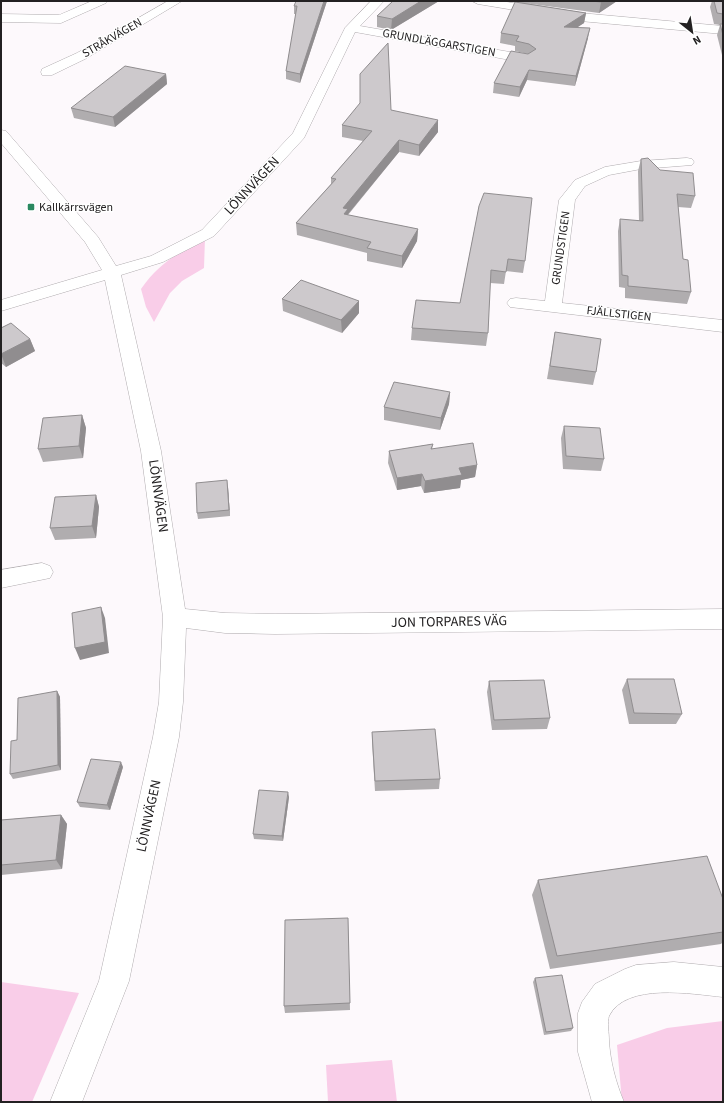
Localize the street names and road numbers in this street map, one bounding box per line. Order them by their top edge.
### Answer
street label: STRÅKVÄGEN [79,14,145,62]
street label: GRUNDLÄGGARSTIGEN [381,25,497,61]
street label: LÖNNVÄGEN [220,152,284,220]
street label: GRUNDSTIGEN [547,210,575,286]
street label: FJÄLLSTIGEN [586,302,652,326]
street label: LÖNNVÄGEN [143,458,173,534]
street label: JON TORPARES VÄG [391,611,507,633]
street label: LÖNNVÄGEN [132,778,166,854]

